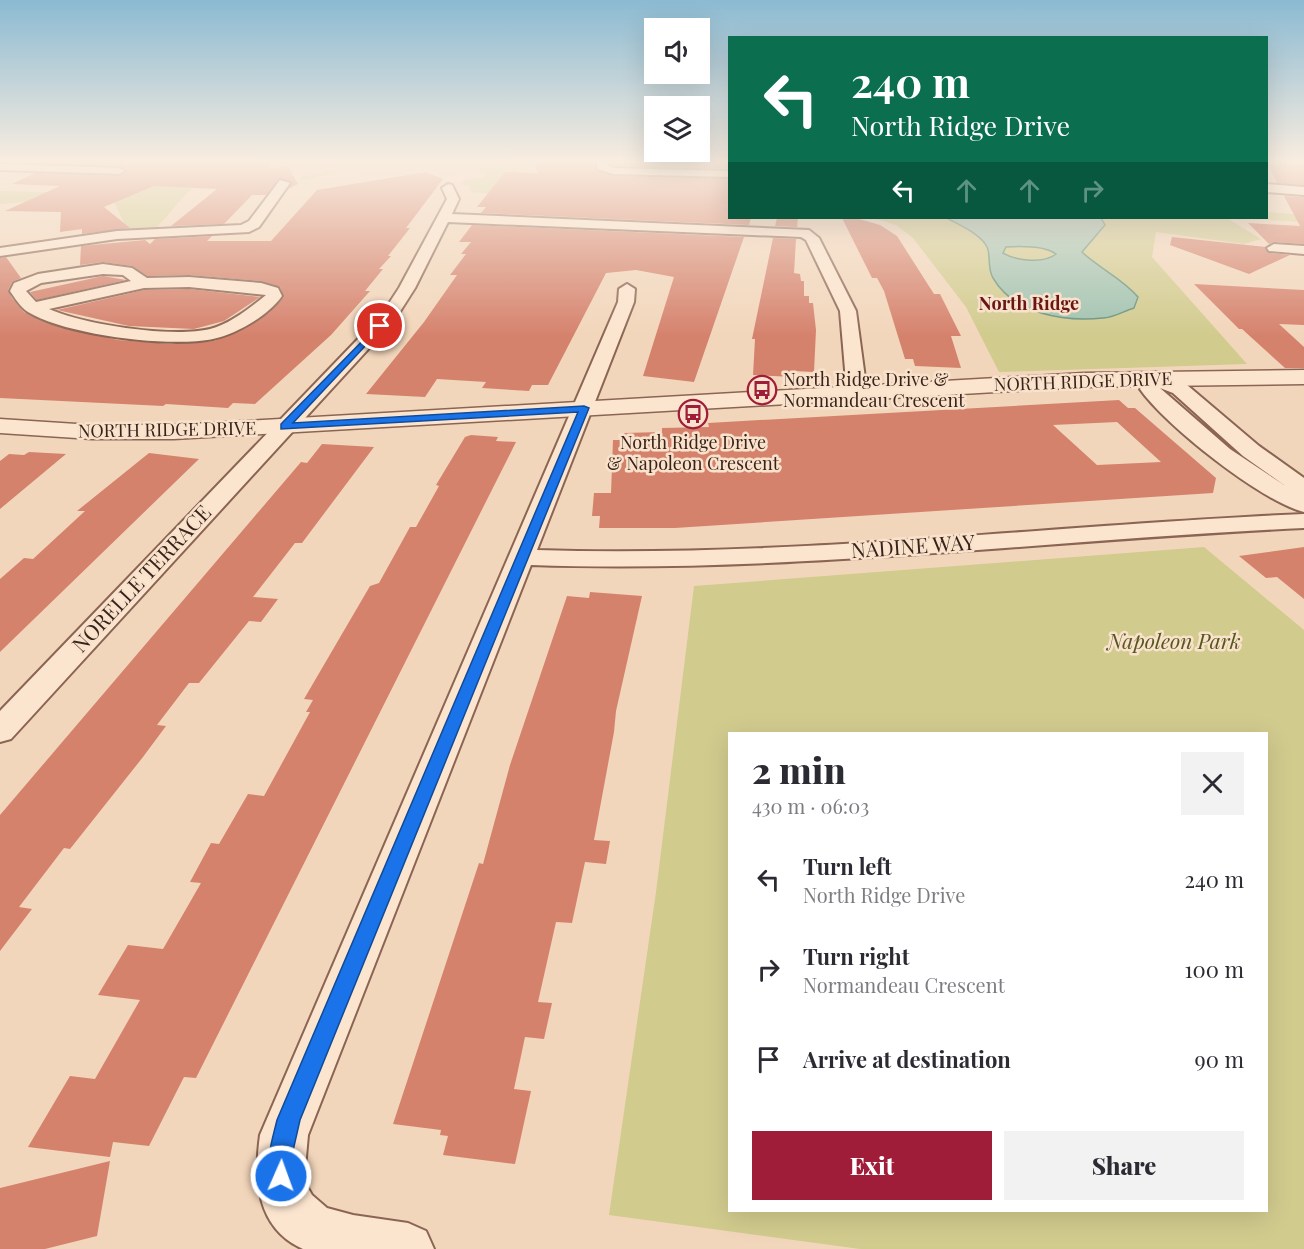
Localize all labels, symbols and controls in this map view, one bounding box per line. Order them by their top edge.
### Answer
map controls [644,18,710,162]
button: sound [644,18,710,84]
text: 240 m [851,53,970,109]
icon: left [752,60,830,138]
button: layers [644,96,710,162]
text: North Ridge Drive [851,107,1070,143]
icon: left [887,174,920,207]
icon: ahead [950,174,983,207]
icon: ahead [1013,174,1046,207]
icon: right [1076,174,1109,207]
district label: North Ridge [979,291,1079,315]
pin [354,300,405,351]
icon: arrive [363,309,396,342]
street label: NORTH RIDGE DRIVE [993,366,1173,396]
place label: North Ridge Drive & Normandeau Crescent [783,367,965,412]
bus stop icon: North Ridge Drive & Normandeau Crescent [746,374,778,406]
bus stop icon: North Ridge Drive & Napoleon Crescent [677,398,709,430]
street label: NORTH RIDGE DRIVE [78,415,256,443]
place label: North Ridge Drive & Napoleon Crescent [607,430,780,475]
street label: NORELLE TERRACE [65,498,216,657]
street label: NADINE WAY [850,527,976,563]
park label: Napoleon Park [1105,626,1241,654]
text: 2 min [752,745,846,793]
button: close [1181,752,1244,815]
text: 430 m · 06:03 [752,792,869,819]
text: Turn left [803,851,892,881]
icon: left [752,863,785,896]
text: 240 m [1184,864,1244,894]
text: North Ridge Drive [803,881,965,908]
text: Turn right [803,941,909,971]
icon: right [752,953,785,986]
text: 100 m [1184,954,1244,984]
text: Normandeau Crescent [803,971,1005,998]
icon: arrive [752,1043,785,1076]
text: Arrive at destination [803,1044,1011,1074]
text: 90 m [1195,1044,1244,1074]
button: Exit [752,1131,992,1200]
button: Share [1004,1131,1244,1200]
position arrow [249,1144,313,1208]

